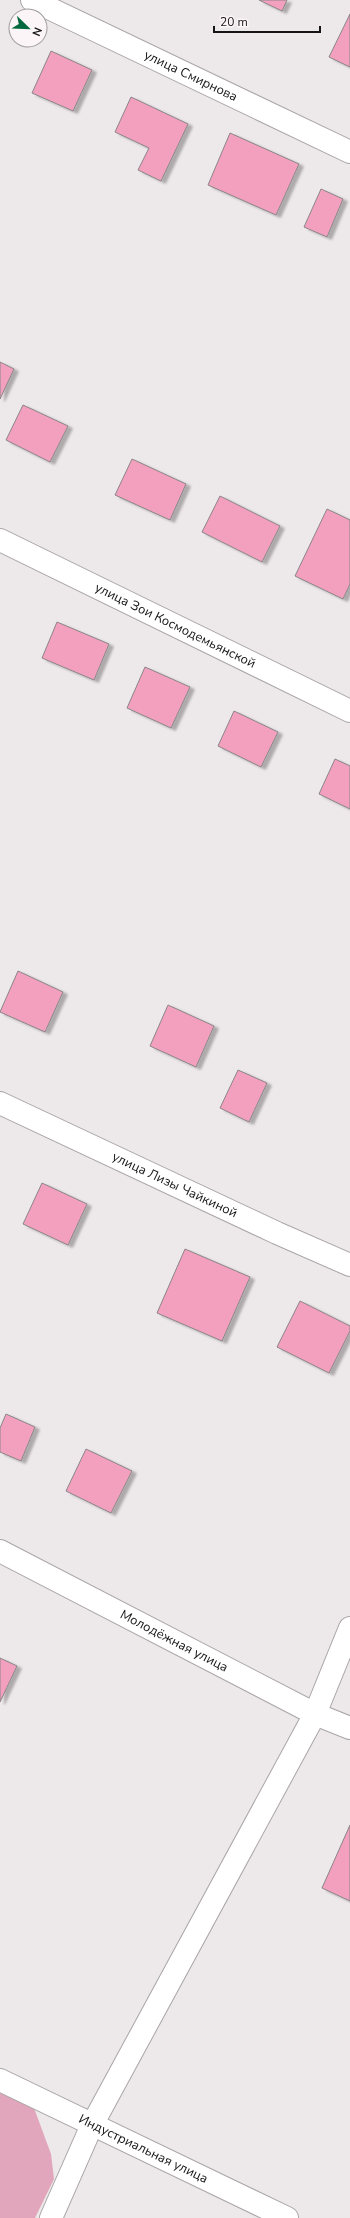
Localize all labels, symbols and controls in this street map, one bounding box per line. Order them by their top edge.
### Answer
north arrow [8,8,48,48]
scale bar [214,8,320,34]
text: 20 m [220,14,248,30]
text: N [28,25,45,38]
street label: улица Смирнова [141,46,240,106]
street label: улица Зои Космодемьянской [92,579,259,673]
street label: улица Лизы Чайкиной [109,1148,240,1222]
street label: Молодёжная улица [117,1606,231,1677]
street label: Индустриальная улица [76,2110,211,2188]

